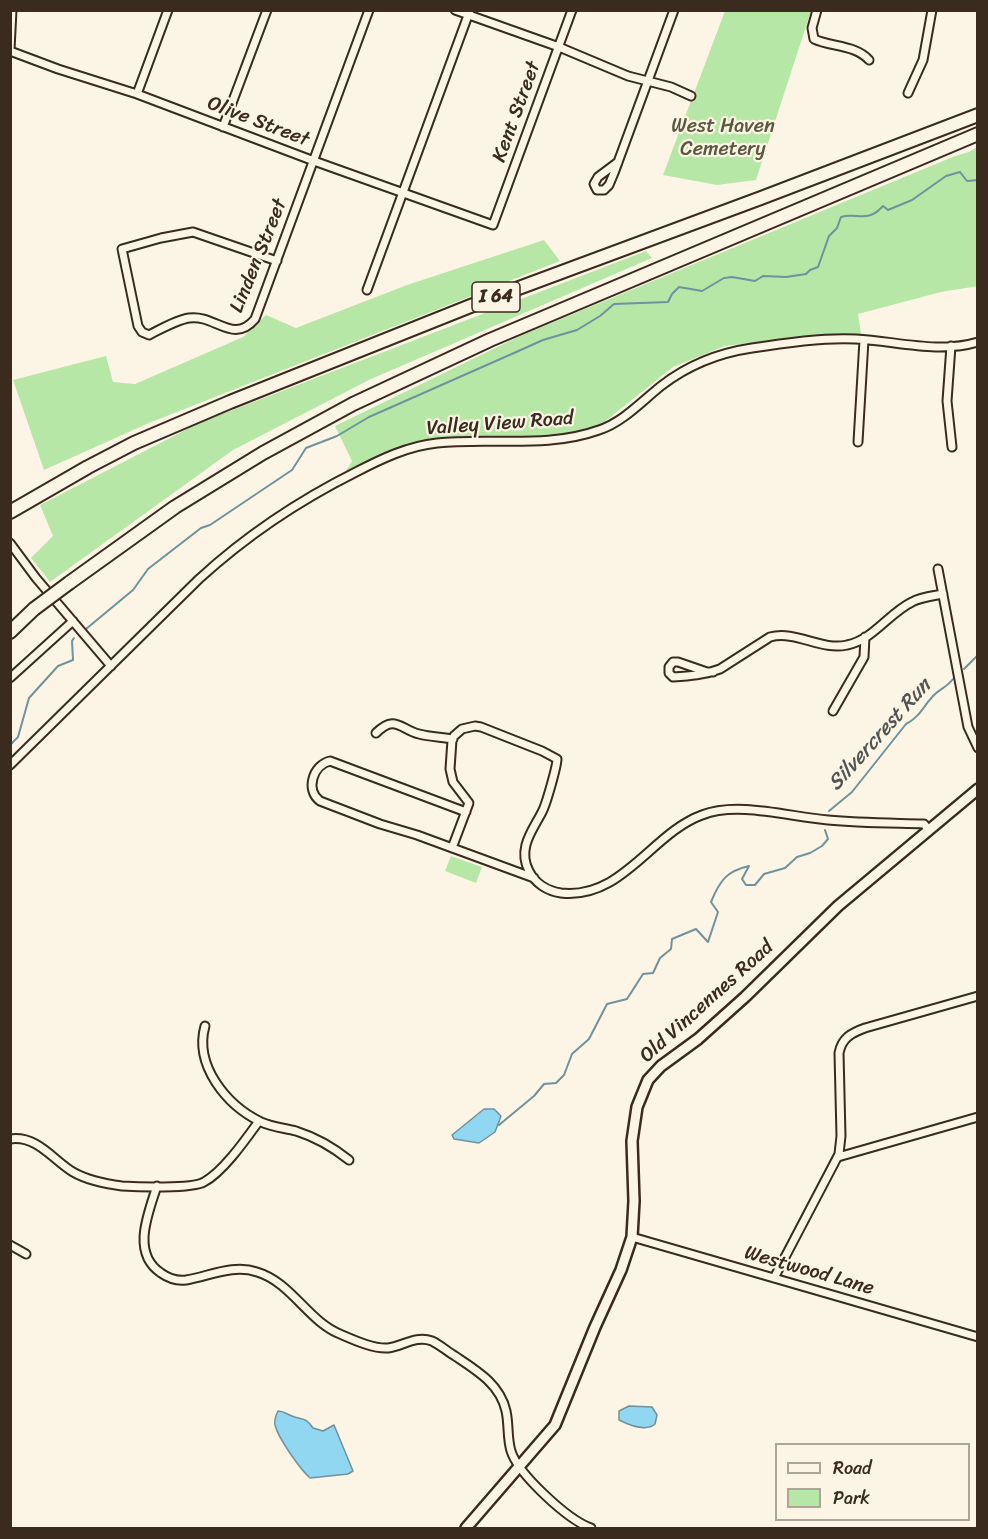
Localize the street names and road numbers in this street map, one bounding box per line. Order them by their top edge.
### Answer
street label: Kent Street [488,58,546,166]
street label: Olive Street [204,92,312,152]
street label: Linden Street [225,196,293,316]
road number: I 64 [472,282,520,312]
street label: Valley View Road [426,407,574,441]
street label: Old Vincennes Road [635,936,779,1068]
street label: Westwood Lane [741,1241,877,1301]

